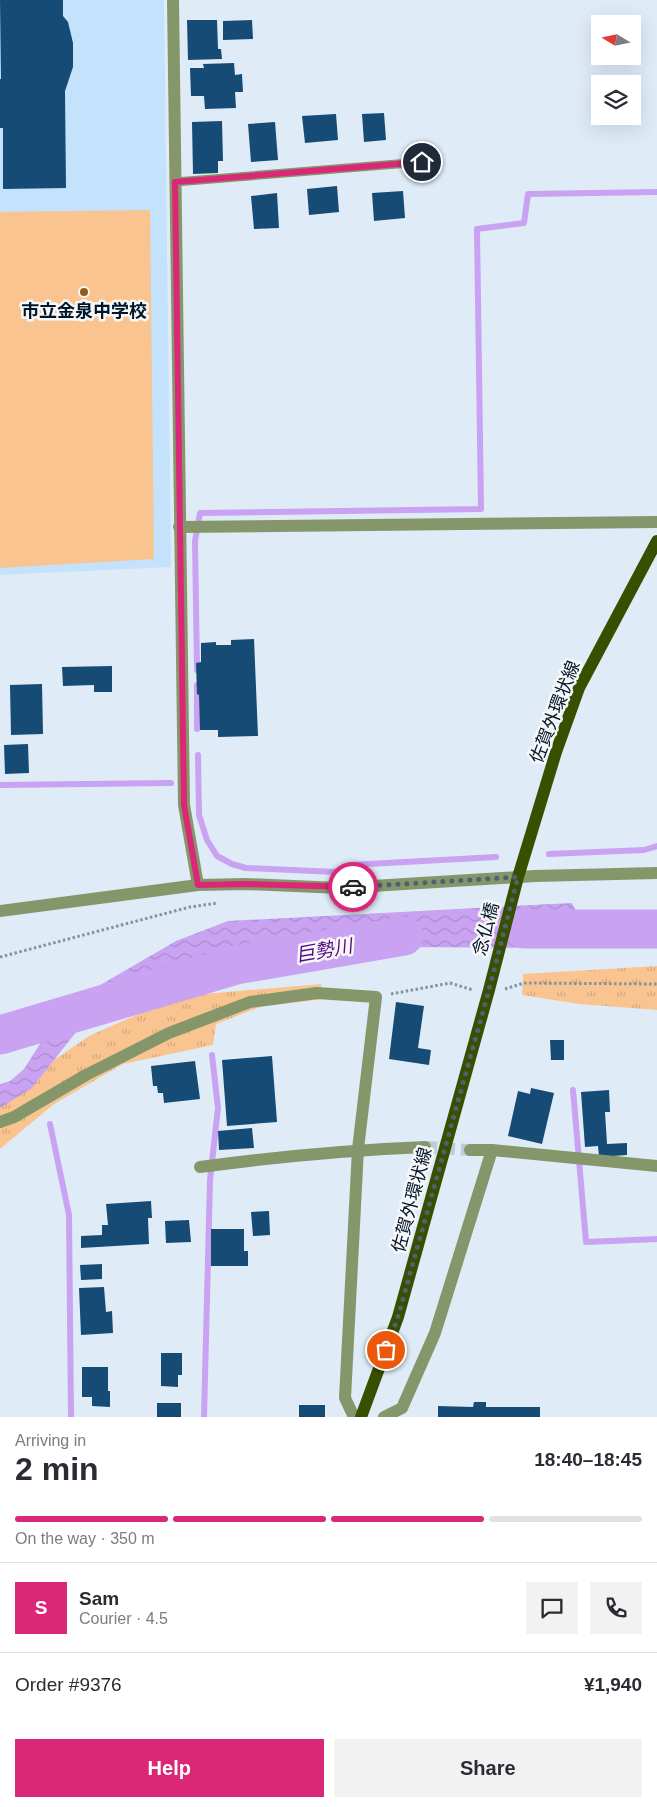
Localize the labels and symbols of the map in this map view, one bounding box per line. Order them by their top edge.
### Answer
north arrow [591,15,641,65]
pin [401,141,443,183]
marker: 市立金泉中学校 [78,286,90,298]
place label: 市立金泉中学校 [21,301,147,321]
street label: 佐賀外環状線 [526,658,584,766]
courier [328,862,378,912]
street label: 念仏橋 [469,900,503,958]
water label: 巨勢川 [294,935,356,966]
street label: 佐賀外環状線 [388,1145,436,1255]
pin [365,1329,407,1371]

